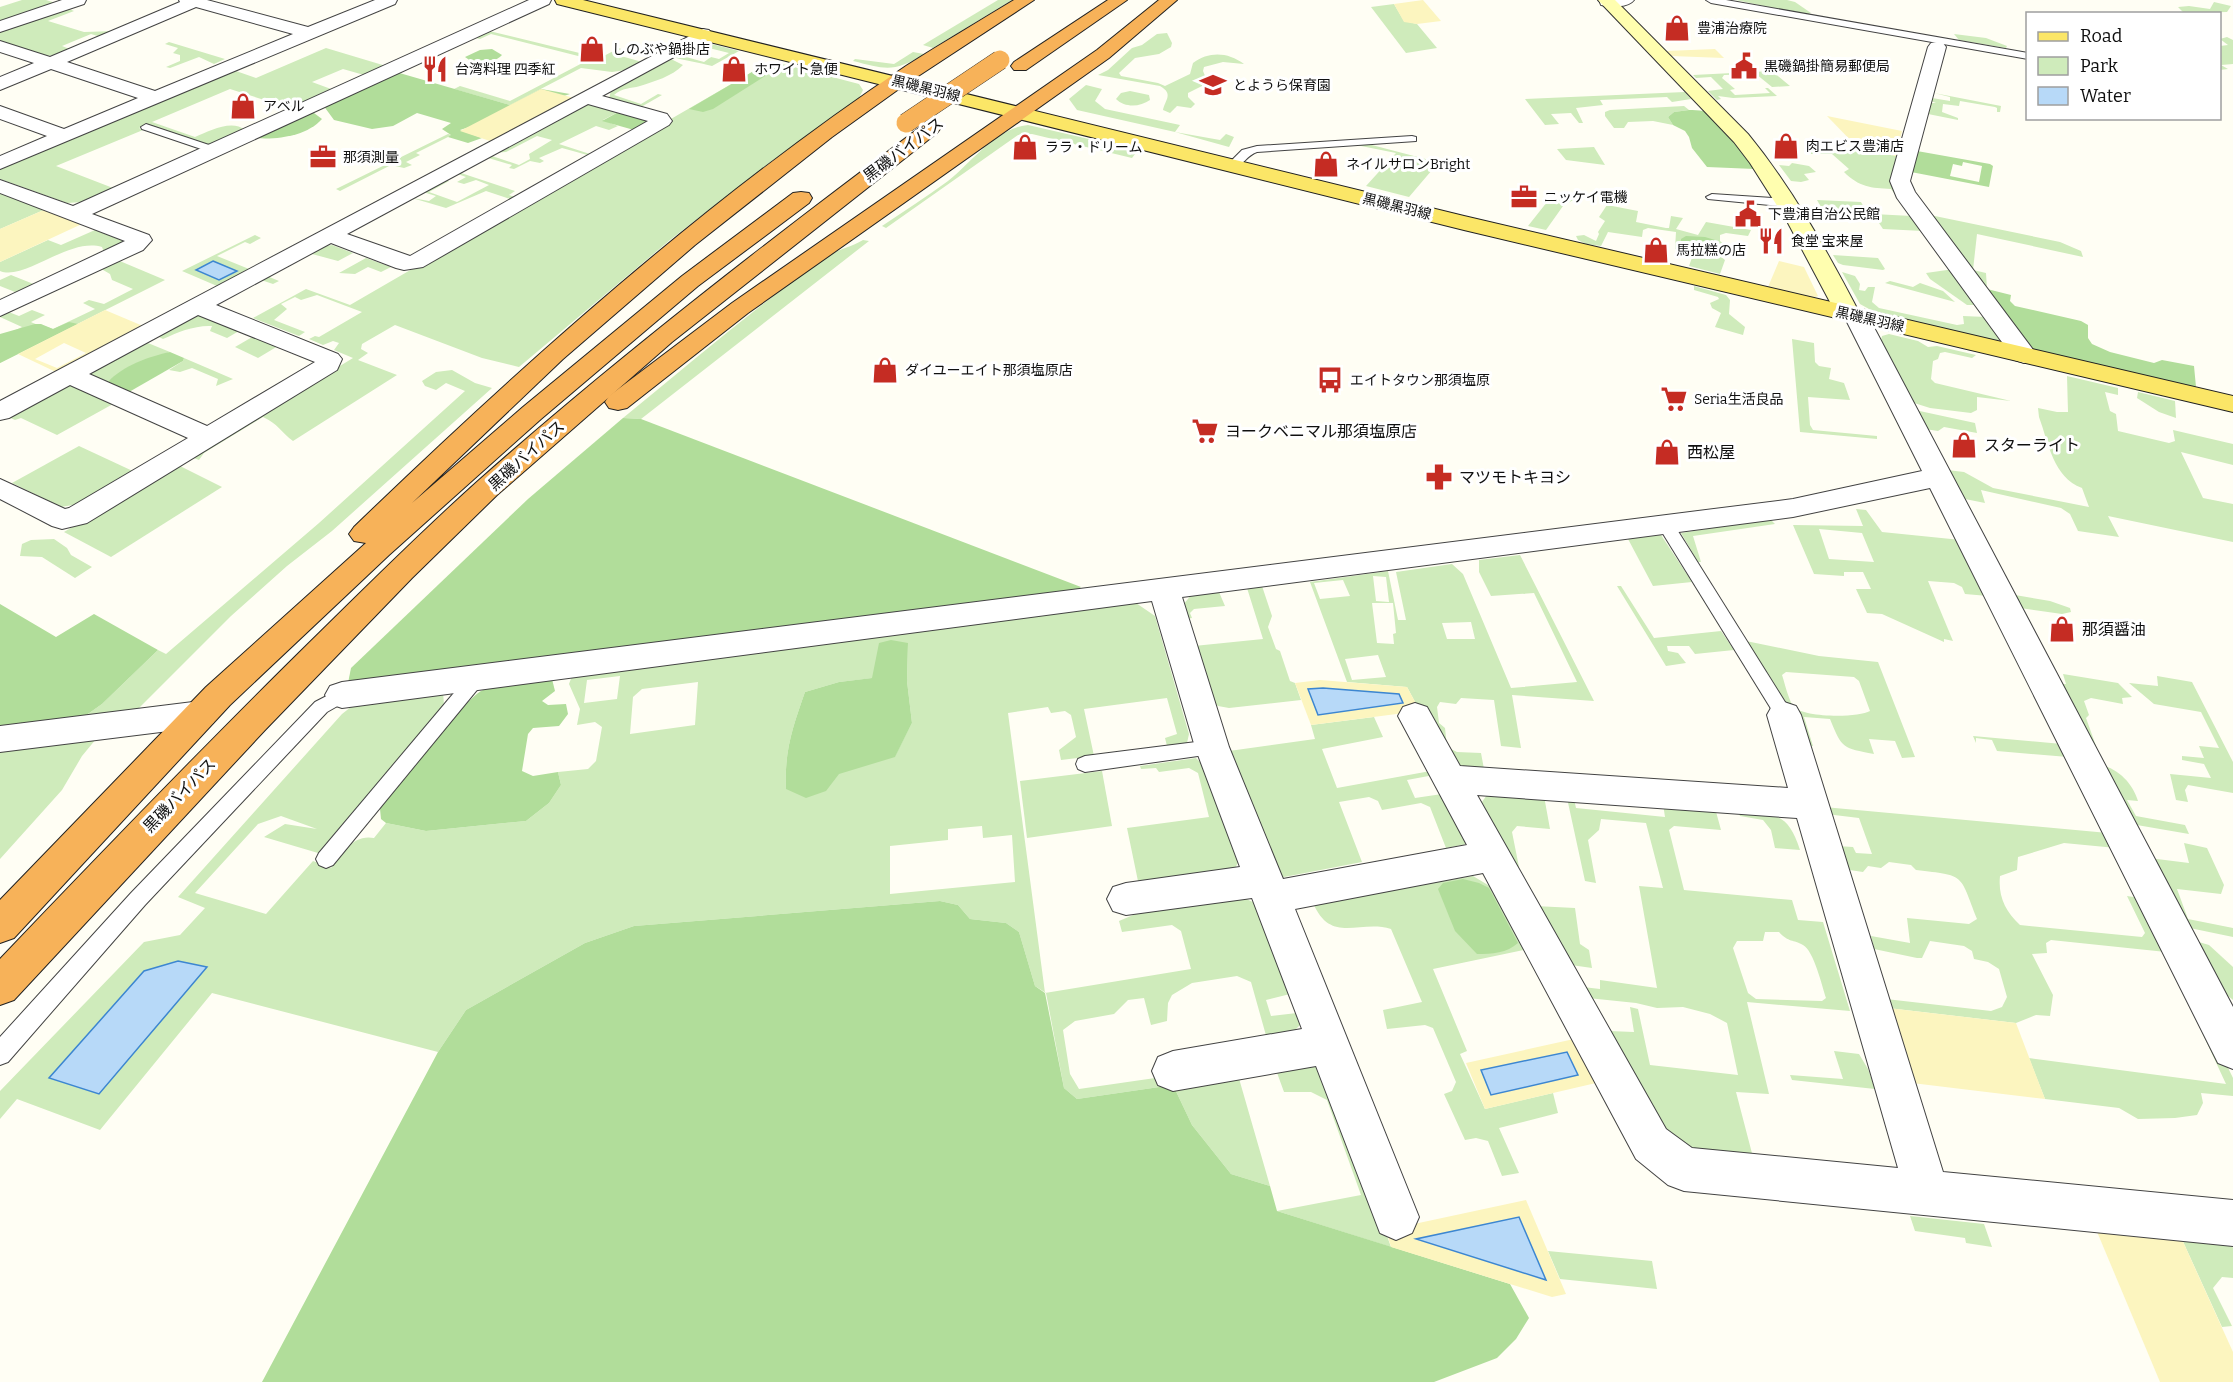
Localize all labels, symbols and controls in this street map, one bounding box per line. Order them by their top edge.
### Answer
legend [2026,12,2221,120]
shop icon: 豊浦治療院 [1662,13,1692,43]
place label: 豊浦治療院 [1697,20,1767,37]
text: Road [2080,25,2123,47]
shop icon: しのぶや鍋掛店 [577,34,607,64]
place label: しのぶや鍋掛店 [612,41,710,58]
public building icon: 黒磯鍋掛簡易郵便局 [1729,51,1759,81]
restaurant icon: 台湾料理 四季紅 [420,54,450,84]
shop icon: ホワイト急便 [719,54,749,84]
text: Park [2080,55,2119,77]
place label: 黒磯鍋掛簡易郵便局 [1764,58,1890,75]
place label: 台湾料理 四季紅 [455,61,556,78]
place label: ホワイト急便 [754,61,838,78]
school or university icon: とようら保育園 [1198,70,1228,100]
street label: 黒磯黒羽線 [890,72,962,105]
place label: とようら保育園 [1233,77,1331,94]
text: Water [2080,85,2131,107]
shop icon: アベル [228,91,258,121]
place label: アベル [263,98,305,115]
street label: 黒磯バイパス [859,113,947,186]
shop icon: 肉エビス豊浦店 [1771,131,1801,161]
shop icon: ララ・ドリーム [1010,132,1040,162]
place label: 肉エビス豊浦店 [1806,138,1904,155]
place label: ララ・ドリーム [1045,139,1143,156]
office icon: 那須測量 [308,142,338,172]
place label: 那須測量 [343,149,399,166]
shop icon: ネイルサロンBright [1311,149,1341,179]
place label: ネイルサロンBright [1346,156,1470,173]
office icon: ニッケイ電機 [1509,182,1539,212]
place label: ニッケイ電機 [1544,189,1628,206]
street label: 黒磯黒羽線 [1361,190,1433,223]
public building icon: 下豊浦自治公民館 [1733,199,1763,229]
place label: 下豊浦自治公民館 [1768,206,1880,223]
restaurant icon: 食堂 宝来屋 [1756,226,1786,256]
place label: 食堂 宝来屋 [1791,233,1864,250]
shop icon: 馬拉糕の店 [1641,235,1671,265]
place label: 馬拉糕の店 [1676,242,1746,259]
street label: 黒磯黒羽線 [1834,303,1906,336]
shop icon: ダイユーエイト那須塩原店 [870,355,900,385]
place label: ダイユーエイト那須塩原店 [905,362,1073,379]
bus stop icon: エイトタウン那須塩原 [1315,365,1345,395]
place label: エイトタウン那須塩原 [1350,372,1490,389]
supermarket icon: Seria生活良品 [1659,384,1689,414]
place label: Seria生活良品 [1694,391,1784,408]
street label: 黒磯バイパス [484,416,568,494]
supermarket icon: ヨークベニマル那須塩原店 [1190,416,1220,446]
place label: ヨークベニマル那須塩原店 [1225,422,1417,441]
shop icon: スターライト [1949,430,1979,460]
place label: スターライト [1984,436,2080,455]
shop icon: 西松屋 [1652,437,1682,467]
place label: 西松屋 [1687,443,1735,462]
pharmacy icon: マツモトキヨシ [1424,462,1454,492]
place label: マツモトキヨシ [1459,468,1571,487]
shop icon: 那須醤油 [2047,614,2077,644]
place label: 那須醤油 [2082,620,2146,639]
street label: 黒磯バイパス [139,754,219,836]

